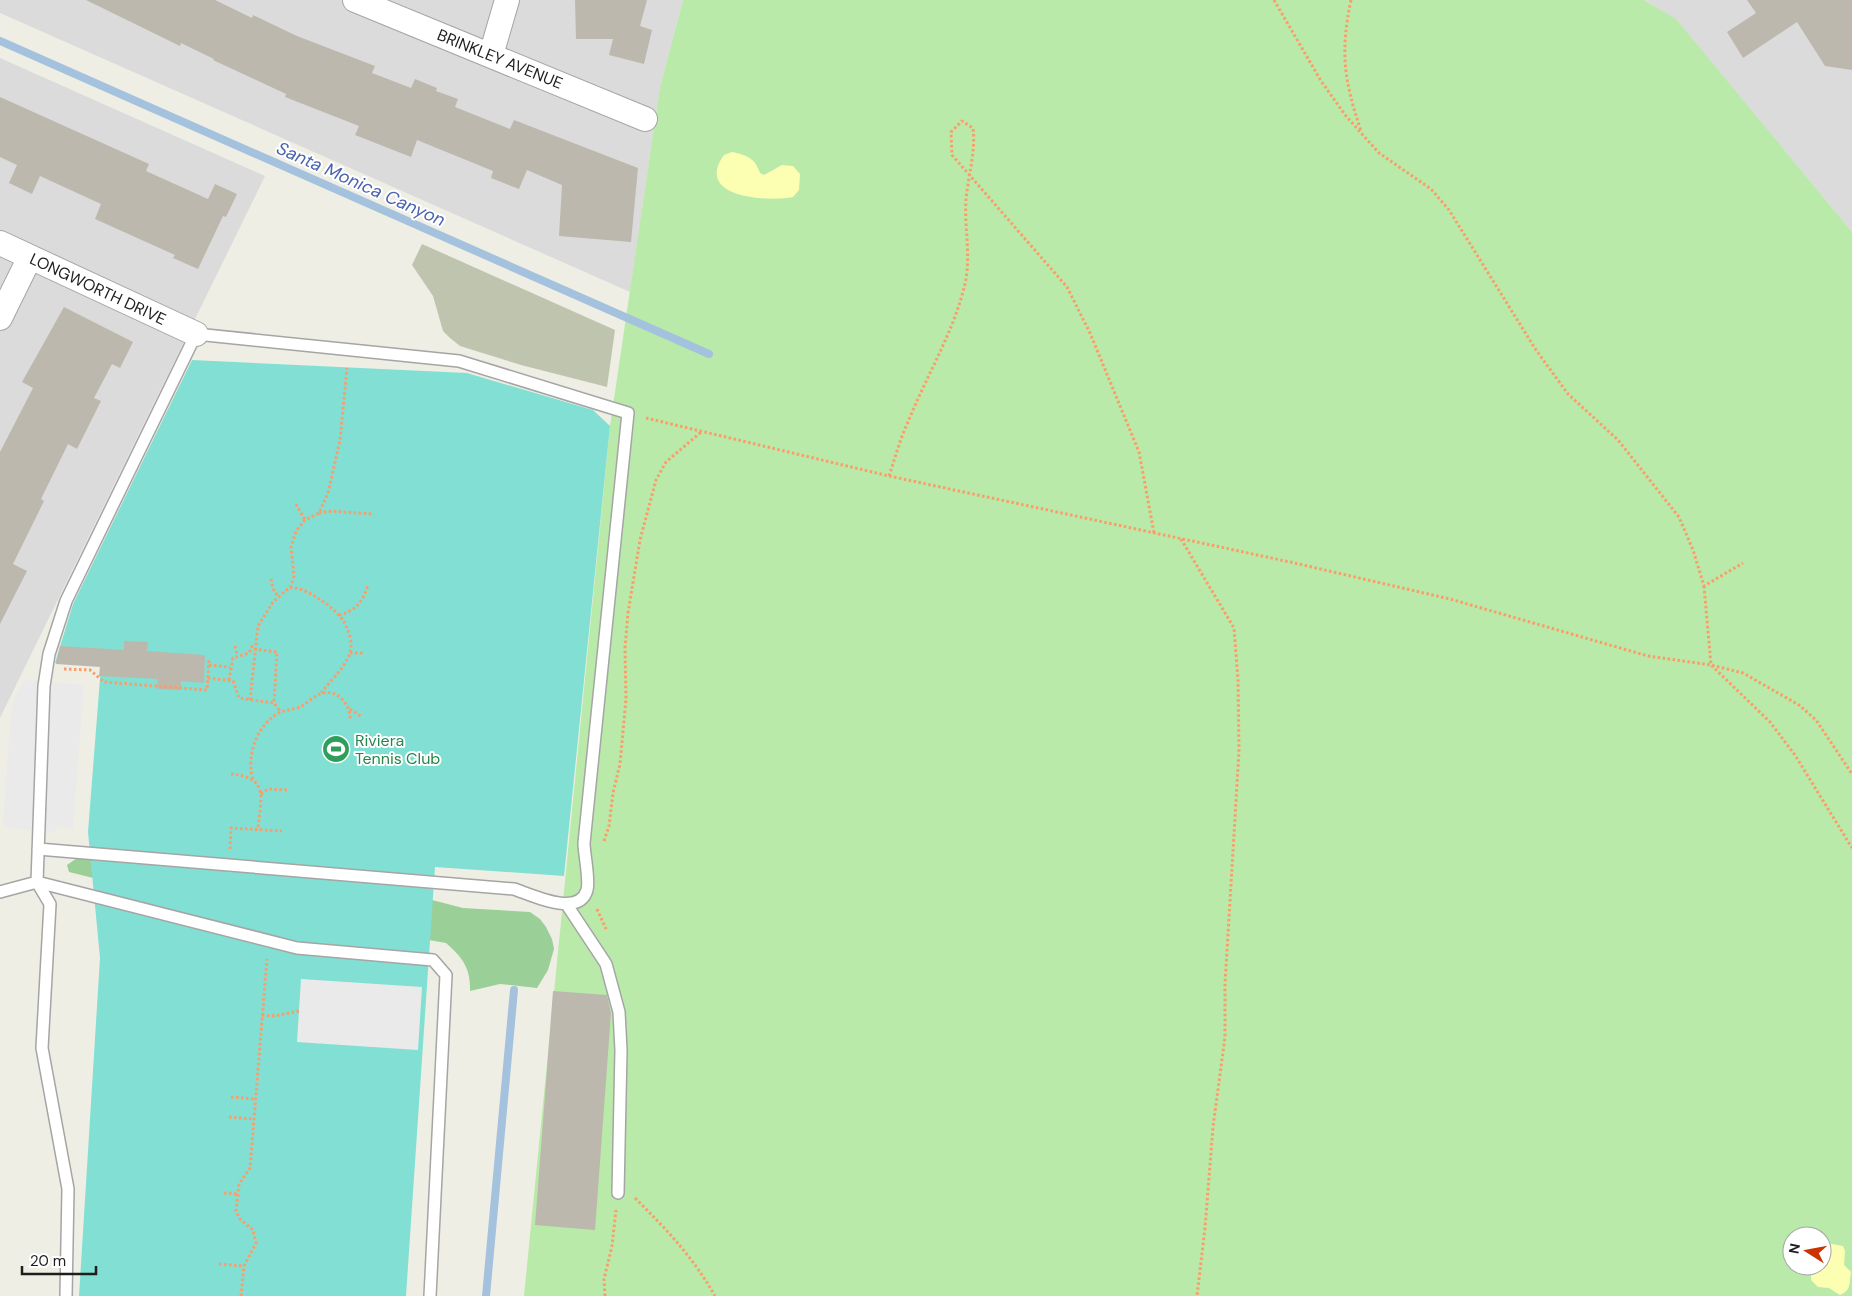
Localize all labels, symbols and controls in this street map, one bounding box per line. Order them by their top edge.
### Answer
street label: BRINKLEY AVENUE [434,24,566,94]
water label: Santa Monica Canyon [273,136,449,232]
street label: LONGWORTH DRIVE [26,248,170,330]
place label: Riviera Tennis Club [355,730,440,769]
sports icon: Riviera Tennis Club [321,734,351,764]
north arrow [1782,1226,1832,1276]
text: N [1784,1242,1804,1255]
scale bar [22,1244,96,1276]
text: 20 m [30,1251,66,1271]

